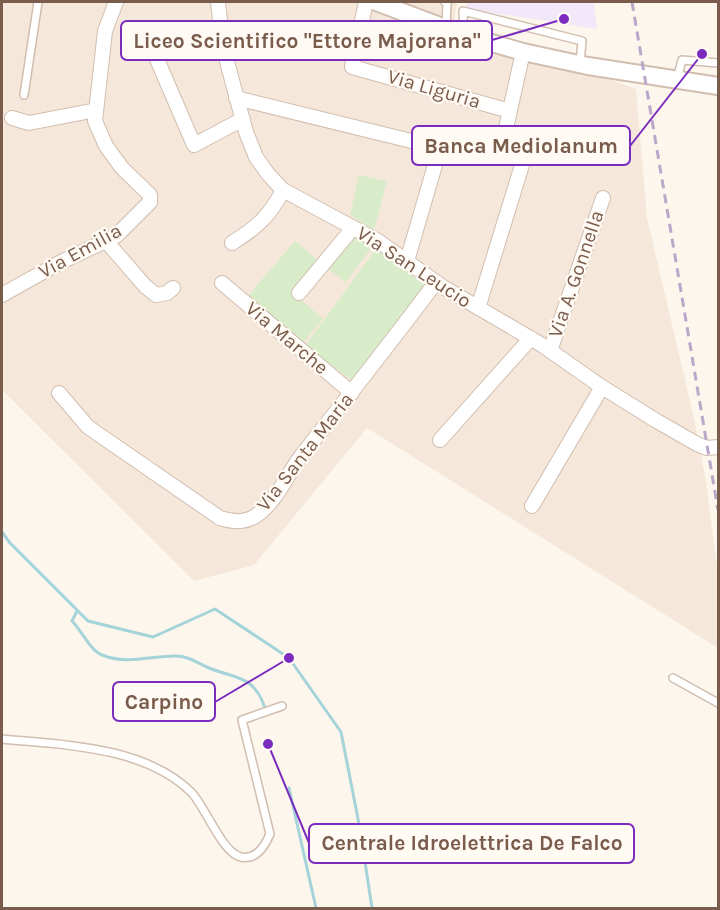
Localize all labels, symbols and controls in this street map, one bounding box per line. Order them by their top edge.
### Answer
callout: Liceo Scientifico "Ettore Majorana" [121,21,492,60]
text: Liceo Scientifico "Ettore Majorana" [133,29,481,53]
street label: Via Liguria [385,65,483,113]
callout: Banca Mediolanum [412,126,630,165]
text: Banca Mediolanum [424,134,618,158]
street label: Via A. Gonnella [543,207,609,341]
street label: Via Emilia [34,219,126,283]
street label: Via San Leucio [352,221,476,313]
street label: Via Marche [241,297,333,379]
street label: Via Santa Maria [252,388,358,516]
callout: Carpino [113,682,215,721]
text: Carpino [125,690,203,714]
callout: Centrale Idroelettrica De Falco [309,824,634,863]
text: Centrale Idroelettrica De Falco [321,831,623,855]

